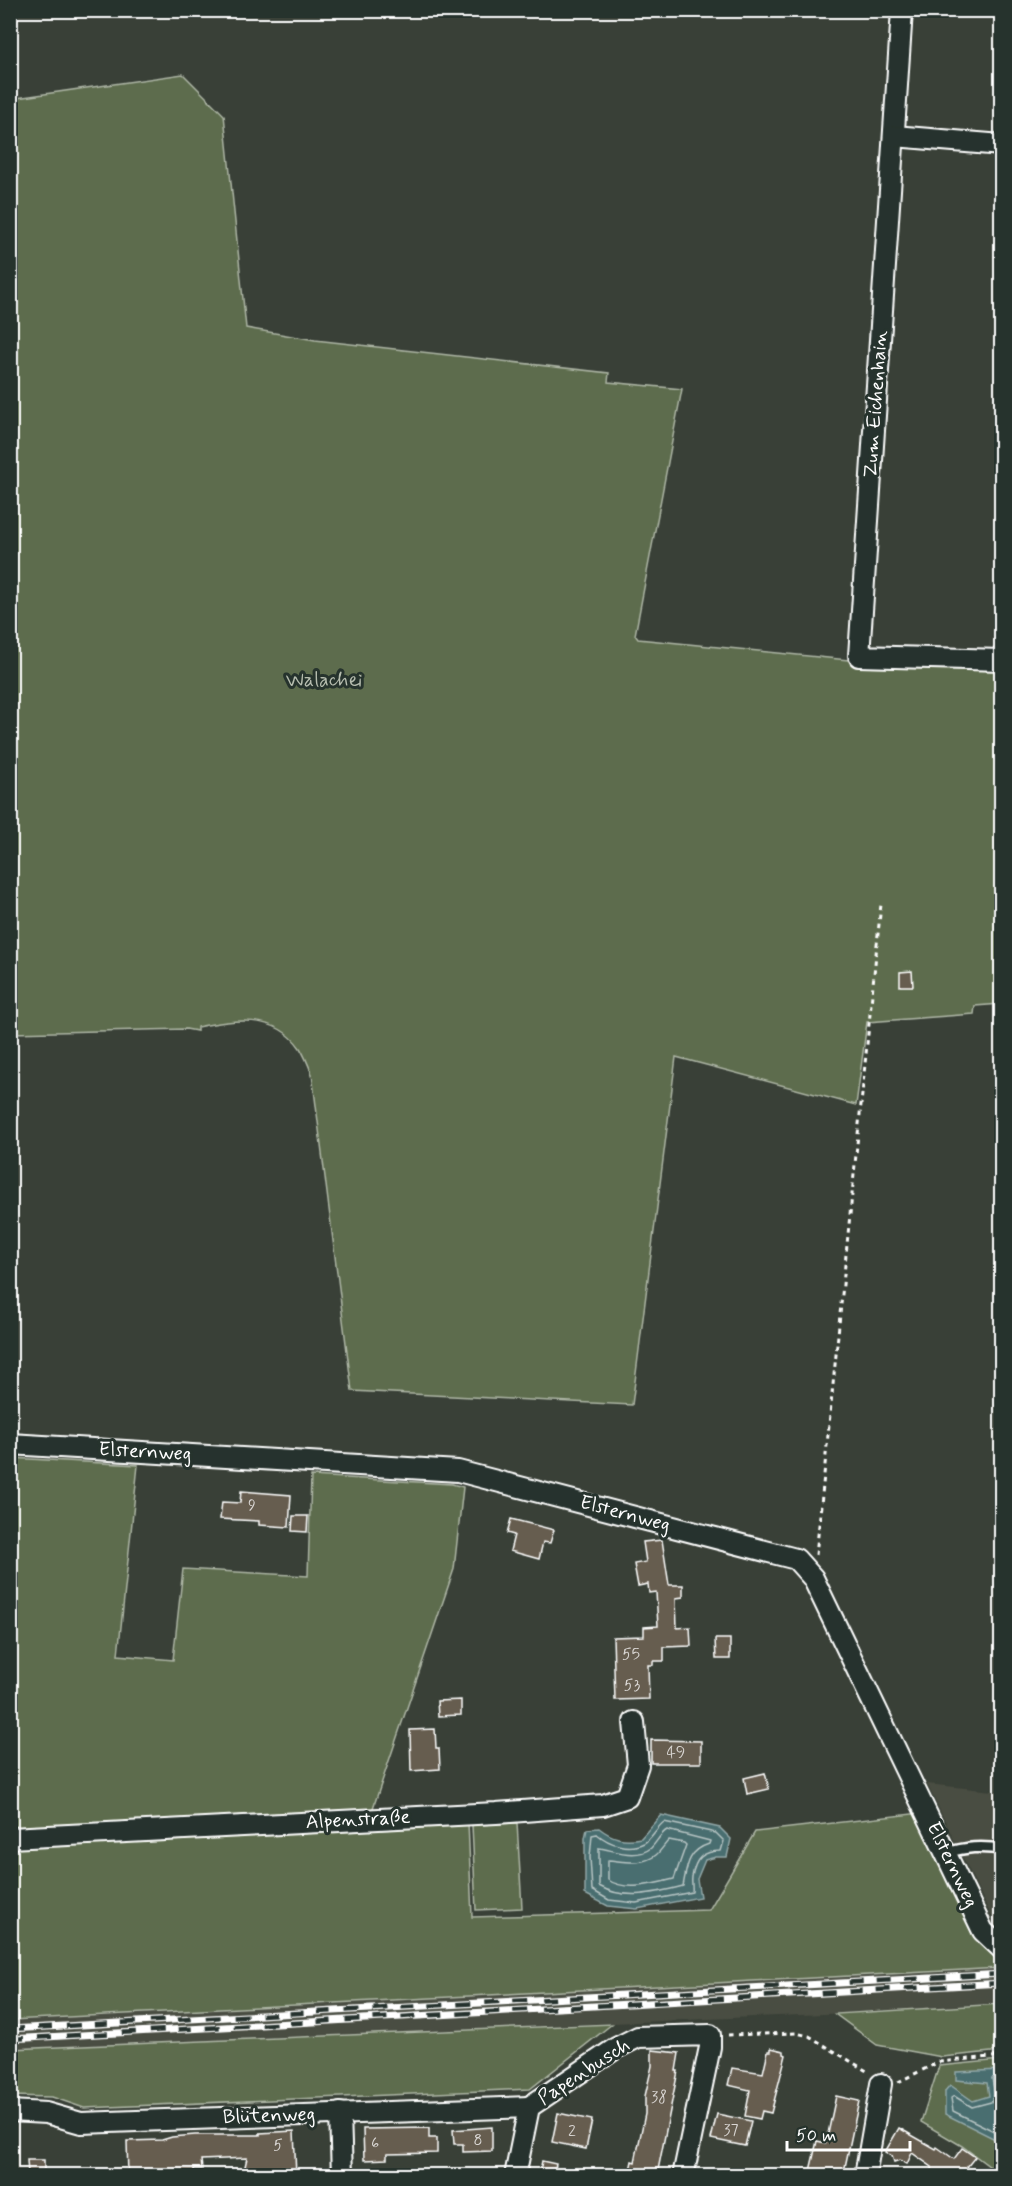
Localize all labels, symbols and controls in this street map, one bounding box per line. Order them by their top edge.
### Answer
street label: Zum Eichenhain [857,329,895,479]
park label: Walachei [286,667,362,694]
street label: Elsternweg [98,1436,192,1468]
street label: Elsternweg [577,1489,673,1539]
house number: 9 [248,1495,256,1516]
house number: 55 [622,1644,640,1665]
house number: 53 [624,1675,640,1696]
house number: 49 [667,1742,685,1763]
street label: Alpenstraße [305,1804,411,1836]
street label: Elsternweg [920,1817,984,1913]
street label: Papenbusch [533,2032,635,2112]
house number: 38 [651,2087,667,2108]
street label: Blütenweg [222,2101,316,2131]
scale bar [787,2114,910,2152]
house number: 37 [723,2120,739,2141]
house number: 2 [568,2121,576,2142]
text: 50 m [796,2124,836,2148]
house number: 8 [473,2130,483,2151]
house number: 6 [371,2133,379,2154]
house number: 5 [273,2135,283,2156]

